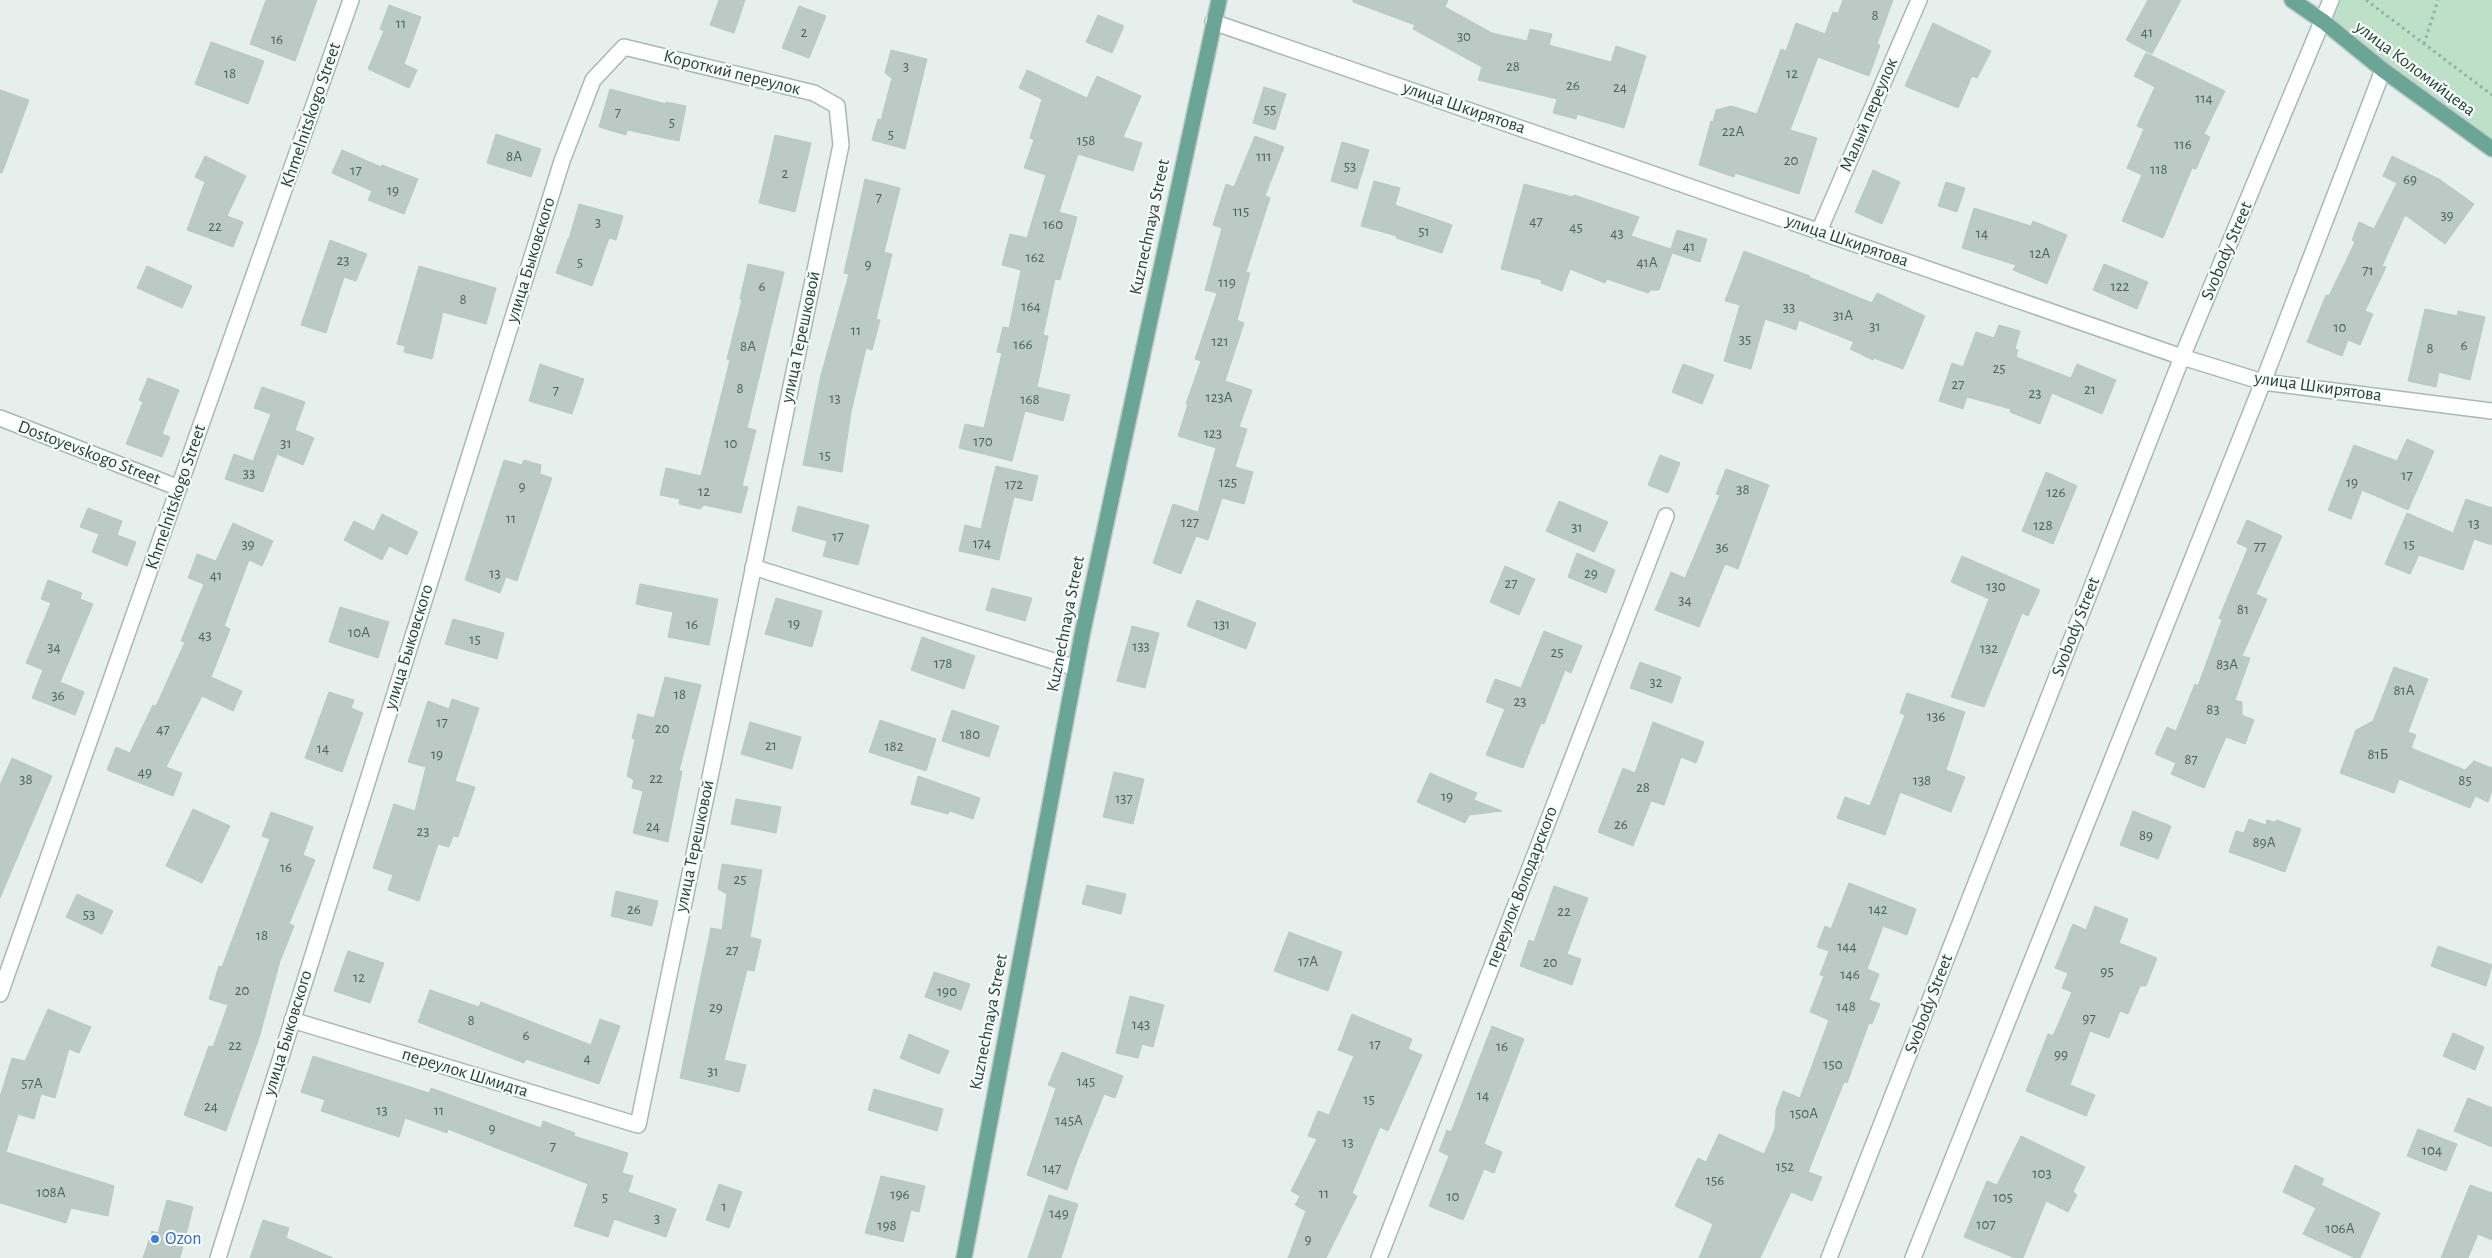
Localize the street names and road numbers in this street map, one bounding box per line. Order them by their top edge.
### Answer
street label: улица Коломийцева [2351,17,2479,120]
street label: Khmelnitskogo Street [278,40,344,190]
street label: Короткий переулок [662,47,803,99]
street label: Малый переулок [1837,55,1901,175]
street label: улица Шкирятова [1399,78,1528,137]
street label: Kuznechnaya Street [1127,157,1173,297]
street label: улица Быковского [503,195,559,326]
street label: Svobody Street [2198,199,2256,303]
street label: улица Шкирятова [1782,211,1911,270]
street label: улица Терешковой [778,269,824,406]
street label: улица Шкирятова [2252,369,2383,405]
street label: Dostoyevskogo Street [15,418,163,489]
street label: Khmelnitskogo Street [143,422,209,572]
street label: Kuznechnaya Street [1044,554,1088,694]
street label: Svobody Street [2049,575,2103,679]
street label: улица Быковского [381,582,437,713]
street label: улица Терешковой [672,778,718,915]
street label: переулок Володарского [1483,804,1561,970]
street label: Kuznechnaya Street [967,952,1011,1092]
street label: Svobody Street [1902,952,1956,1056]
street label: улица Быковского [260,968,316,1099]
street label: переулок Шмидта [400,1045,530,1101]

